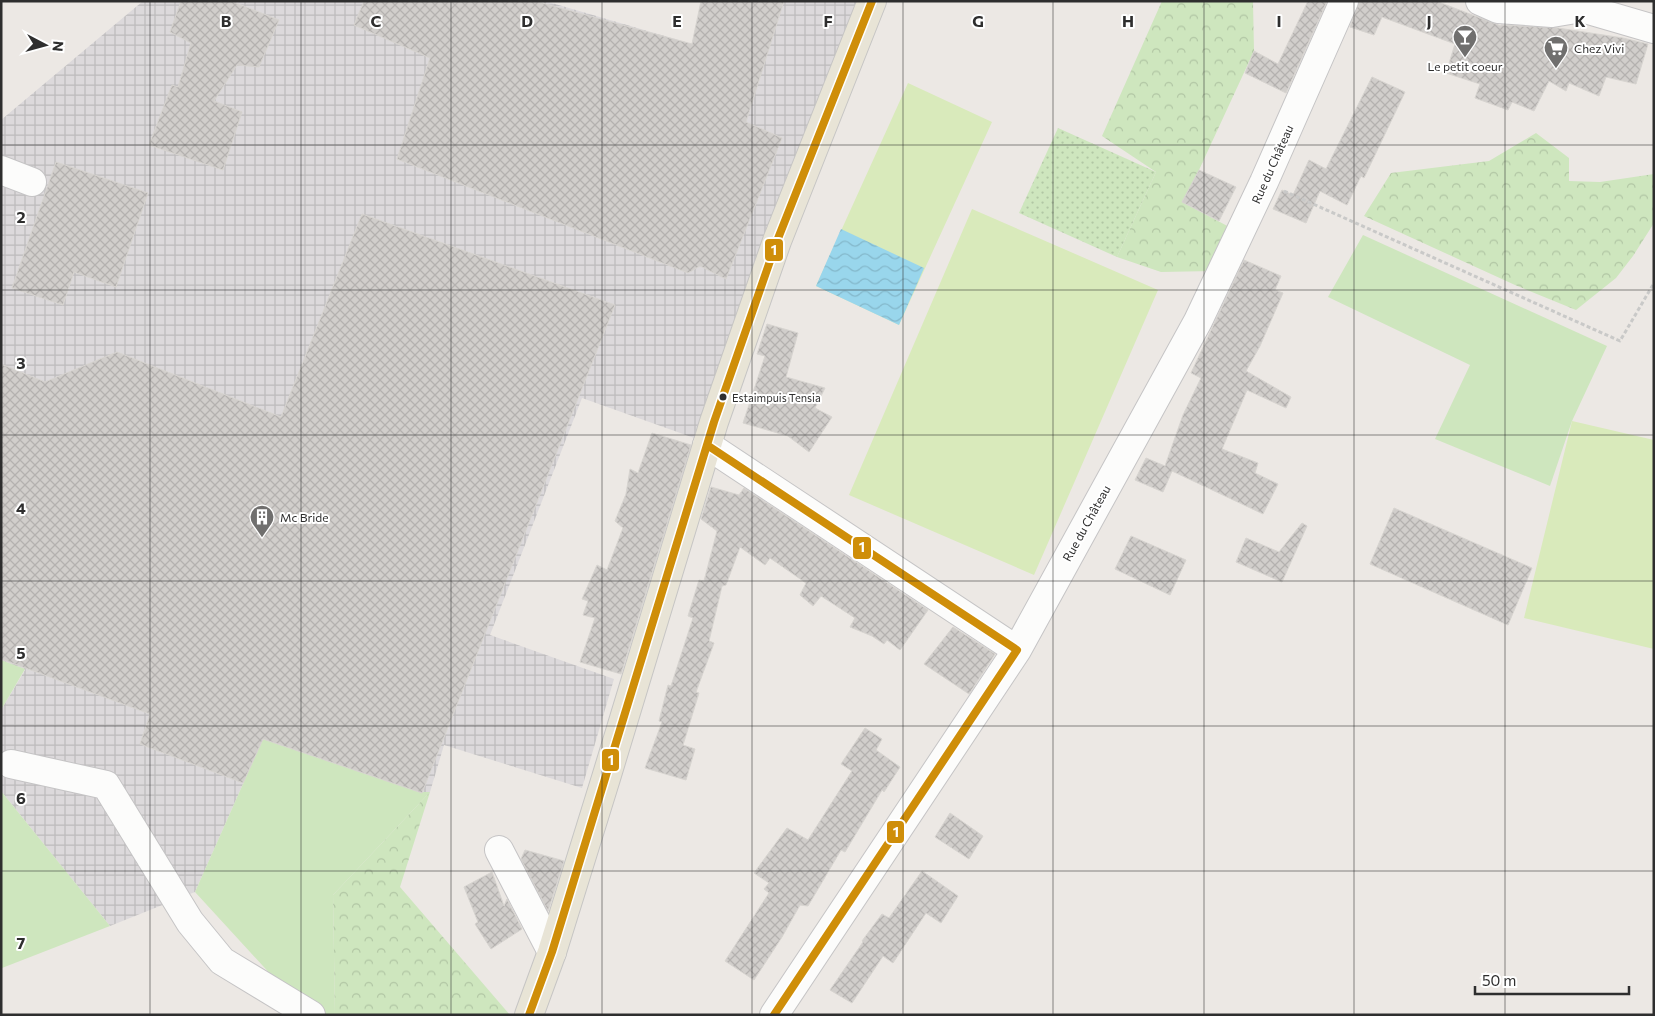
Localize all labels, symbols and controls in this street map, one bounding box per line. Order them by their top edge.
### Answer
text: B [221,11,232,30]
text: C [371,11,382,30]
text: D [521,11,533,30]
text: E [672,11,682,30]
text: F [823,11,833,30]
text: G [972,11,984,30]
text: H [1122,11,1134,30]
text: I [1276,11,1282,30]
text: J [1426,11,1432,30]
text: K [1574,11,1586,30]
north arrow [20,20,70,70]
bar icon: Le petit coeur [1452,24,1478,58]
supermarket icon: Chez Vivi [1543,35,1569,69]
text: N [49,40,67,53]
place label: Chez Vivi [1574,41,1624,55]
place label: Le petit coeur [1428,59,1503,73]
street label: Rue du Château [1248,122,1296,206]
text: 2 [16,207,26,226]
line badge: 1 [764,238,784,262]
text: 1 [771,241,777,258]
text: 3 [16,353,26,372]
place label: Estaimpuis Tensia [732,391,821,404]
marker: Estaimpuis Tensia [718,392,728,402]
street label: Rue du Château [1059,483,1113,563]
text: 4 [16,498,26,517]
building icon: Mc Bride [249,504,275,538]
place label: Mc Bride [280,510,329,524]
line badge: 1 [852,536,872,560]
text: 1 [859,538,865,555]
text: 5 [16,643,26,662]
line badge: 1 [601,748,620,772]
text: 1 [608,751,614,768]
text: 6 [16,788,26,807]
line badge: 1 [886,820,905,844]
text: 1 [893,823,899,840]
text: 7 [17,933,26,952]
scale bar [1475,964,1629,996]
text: 50 m [1482,971,1516,989]

